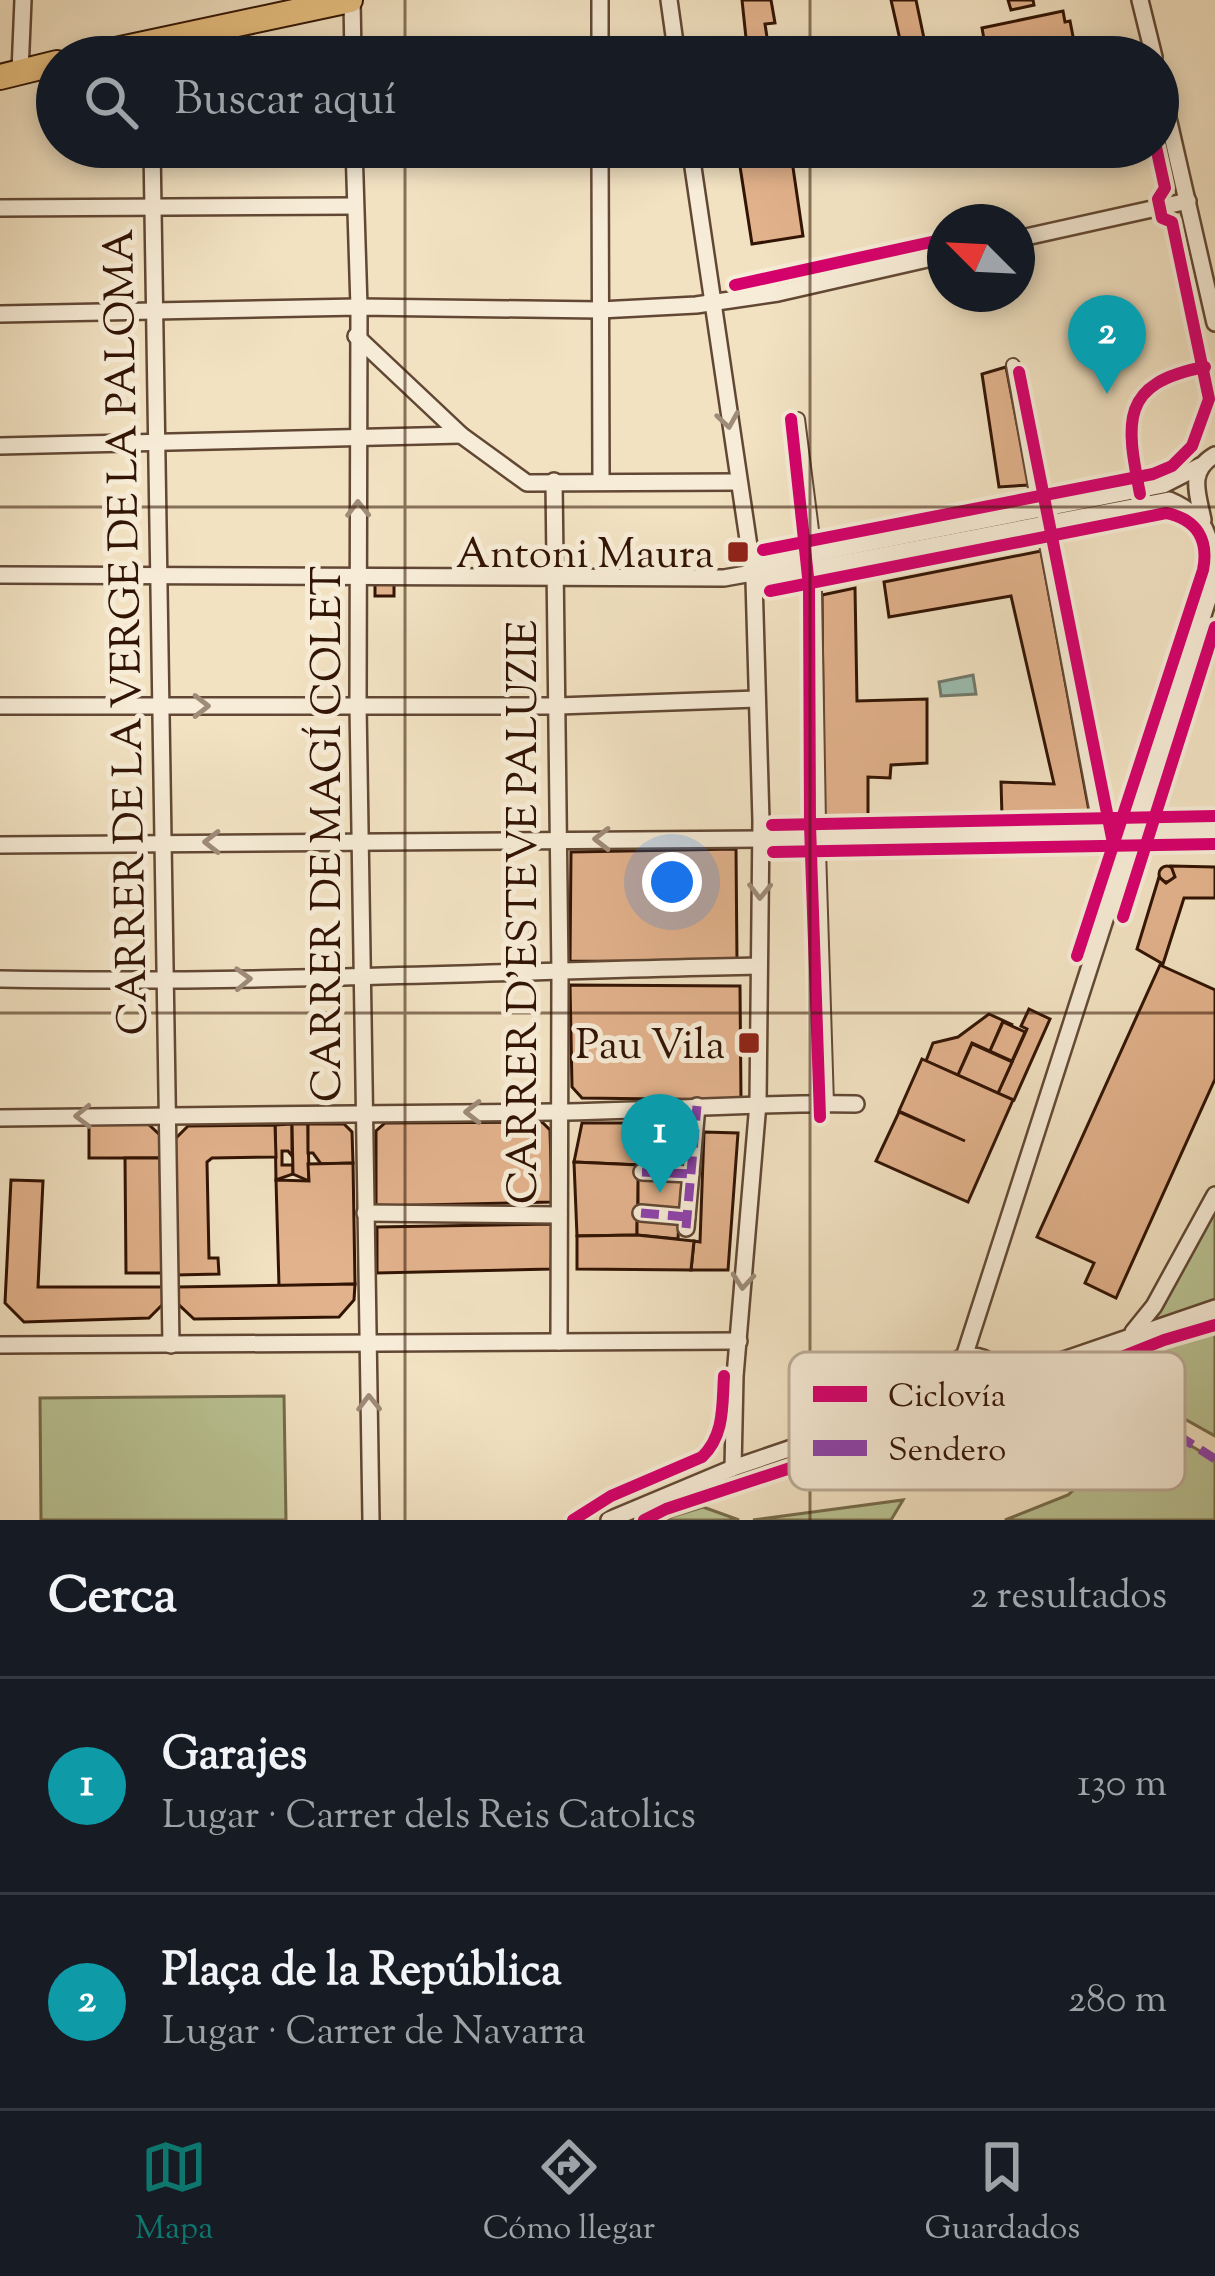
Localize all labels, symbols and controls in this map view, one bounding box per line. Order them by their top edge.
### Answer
search box [36,36,1179,168]
icon: search [78,69,144,135]
text: Buscar aquí [174,70,396,135]
north arrow [927,204,1035,312]
street label: CARRER DE LA VERGE DE LA PALOMA [92,228,166,1036]
pin: 2 [1068,295,1146,394]
one-way arrow [714,410,740,429]
one-way arrow [345,499,371,517]
place label: Antoni Maura [456,527,714,587]
marker: Antoni Maura [725,539,751,565]
street label: CARRER DE MAGÍ COLET [300,566,360,1102]
street label: CARRER D'ESTEVE PALUZIE [496,620,556,1204]
one-way arrow [193,693,211,719]
one-way arrow [592,826,610,852]
one-way arrow [202,829,221,855]
your location [642,852,702,912]
one-way arrow [748,882,774,901]
one-way arrow [234,966,253,992]
place label: Pau Vila [576,1018,725,1078]
marker: Pau Vila [736,1030,762,1056]
pin: 1 [621,1094,699,1193]
one-way arrow [463,1099,481,1125]
one-way arrow [73,1103,92,1129]
one-way arrow [731,1272,757,1291]
legend [789,1352,1185,1490]
text: Ciclovía [888,1374,1006,1422]
one-way arrow [357,1393,383,1412]
text: Sendero [888,1428,1006,1476]
text: Cerca [48,1562,177,1635]
text: 2 resultados [970,1570,1167,1626]
text: Garajes [162,1725,307,1790]
text: 1 [80,1758,94,1814]
text: 130 m [1077,1758,1167,1814]
text: Lugar · Carrer dels Reis Catolics [162,1790,696,1846]
text: Plaça de la República [162,1941,562,2006]
text: 2 [78,1974,96,2030]
text: 280 m [1068,1974,1167,2030]
text: Lugar · Carrer de Navarra [162,2006,586,2062]
tab: Mapa [135,2134,213,2254]
tab: Cómo llegar [483,2134,655,2254]
tab: Guardados [924,2134,1080,2254]

